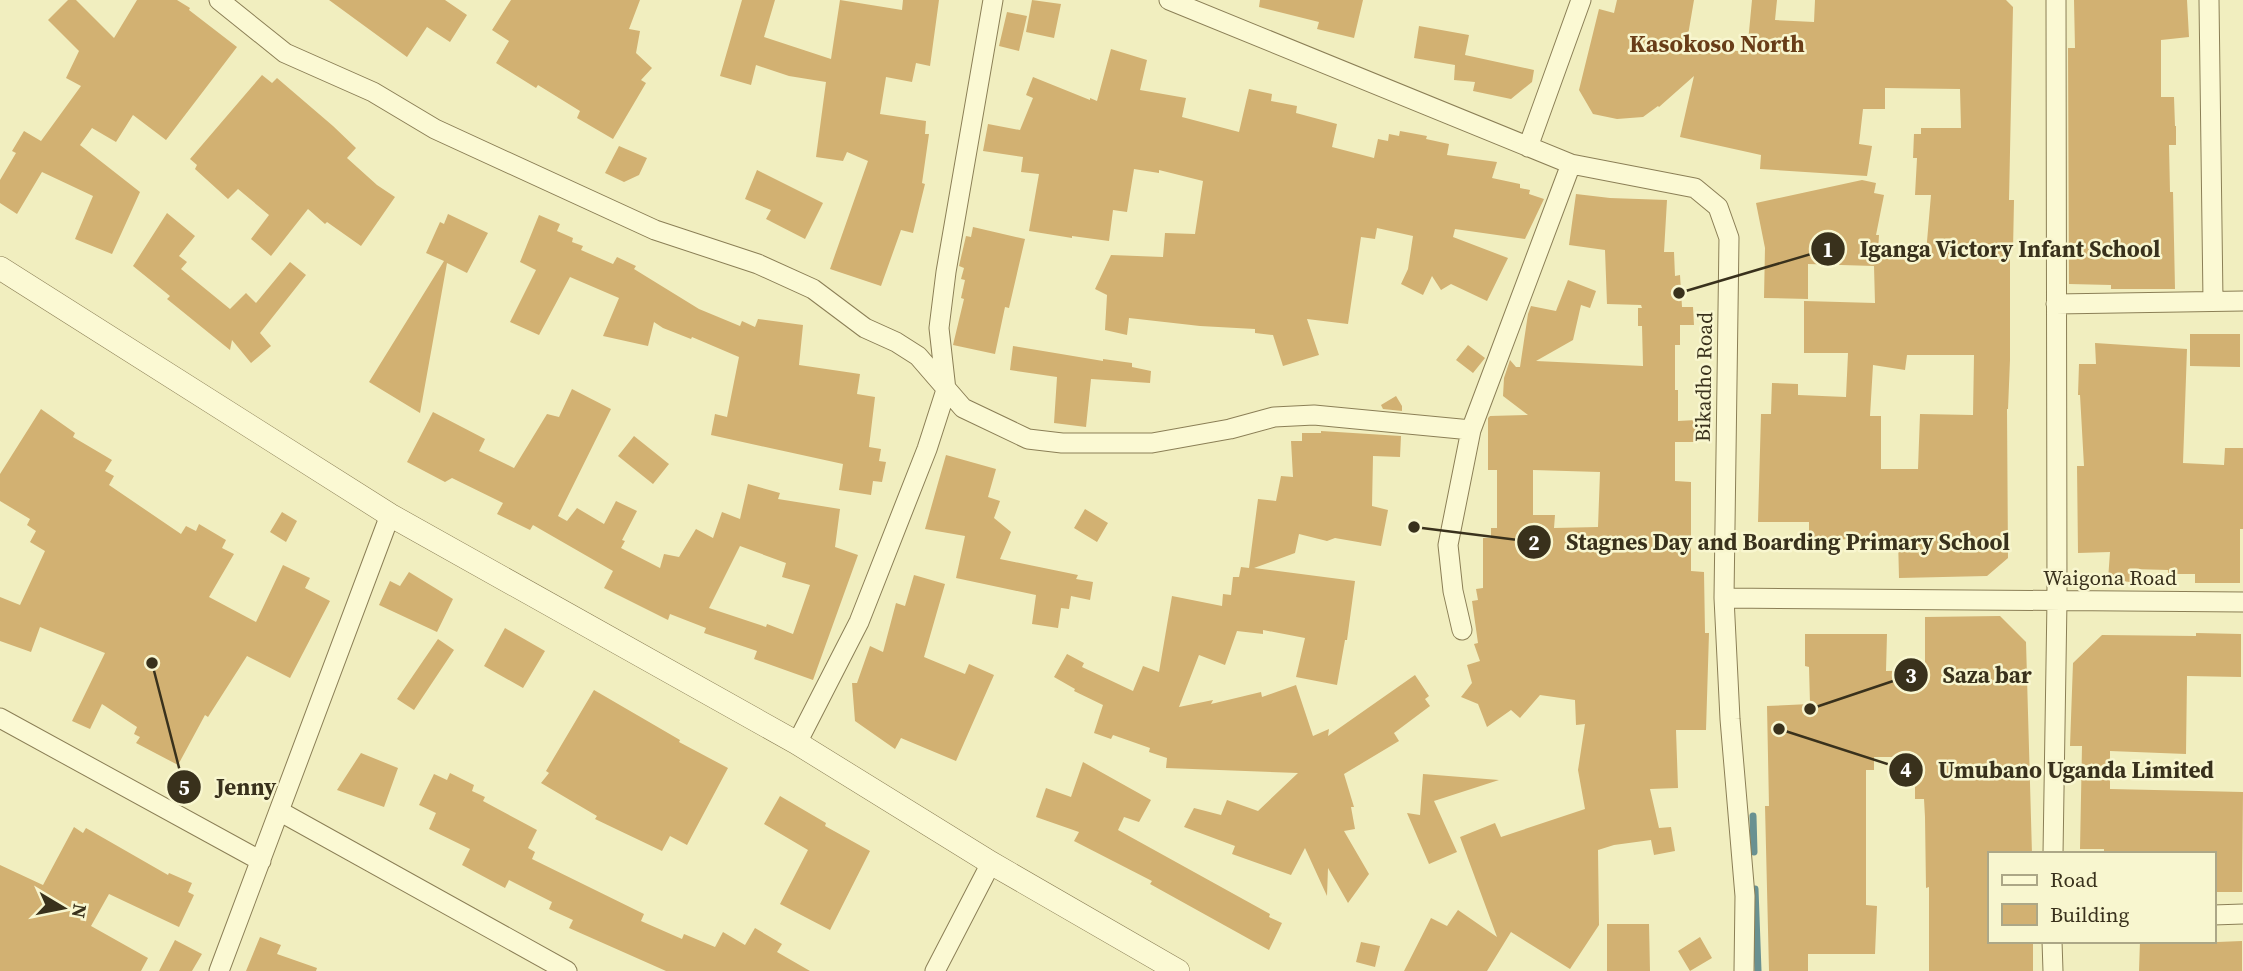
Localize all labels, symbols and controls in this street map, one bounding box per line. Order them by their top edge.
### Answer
district label: Kasokoso North [1629,27,1805,60]
callout: Iganga Victory Infant School [1810,227,2175,271]
text: Iganga Victory Infant School [1860,233,2160,265]
text: 1 [1822,235,1834,264]
street label: Bikadho Road [1688,312,1719,442]
callout: Stagnes Day and Boarding Primary School [1517,520,2024,564]
text: Stagnes Day and Boarding Primary School [1566,526,2010,558]
text: 2 [1528,528,1540,557]
street label: Waigona Road [2043,563,2177,592]
callout: Saza bar [1893,653,2045,697]
text: Saza bar [1942,659,2032,691]
text: 3 [1905,661,1917,690]
callout: Umubano Uganda Limited [1889,748,2228,792]
text: Umubano Uganda Limited [1938,754,2214,786]
text: 4 [1900,755,1912,784]
callout: Jenny [166,765,290,809]
text: Jenny [214,771,277,803]
text: 5 [178,773,190,802]
legend [1988,852,2215,943]
text: Road [2050,865,2098,894]
north arrow [28,873,98,943]
text: Building [2050,900,2129,929]
text: N [66,902,94,920]

